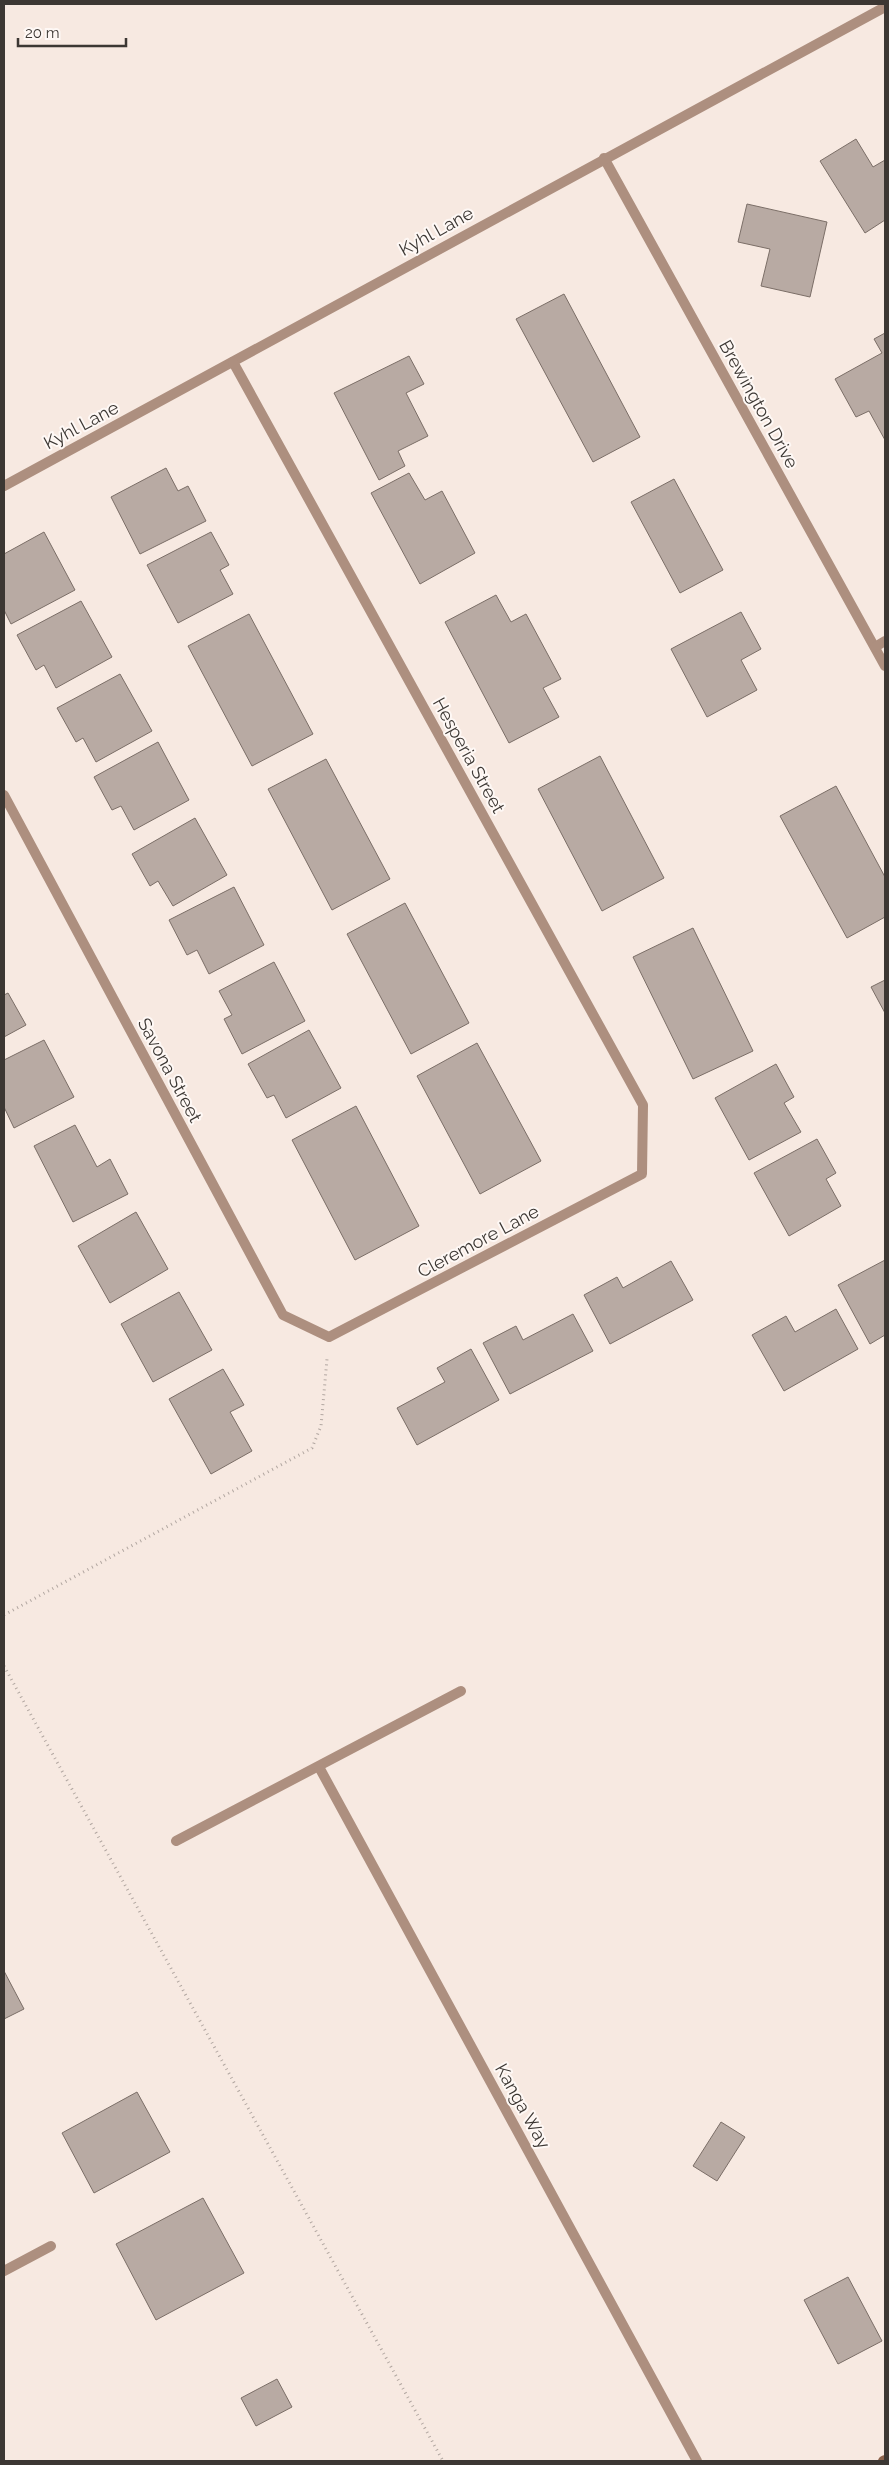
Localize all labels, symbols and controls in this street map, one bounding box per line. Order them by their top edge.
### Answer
scale bar [18,15,125,47]
text: 20 m [25,24,60,42]
street label: Kyhl Lane [395,202,477,260]
street label: Brewington Drive [715,336,803,472]
street label: Kyhl Lane [40,396,122,453]
street label: Hesperia Street [429,694,509,816]
street label: Savona Street [134,1014,206,1126]
street label: Cleremore Lane [414,1200,543,1282]
street label: Kanga Way [491,2060,555,2152]

